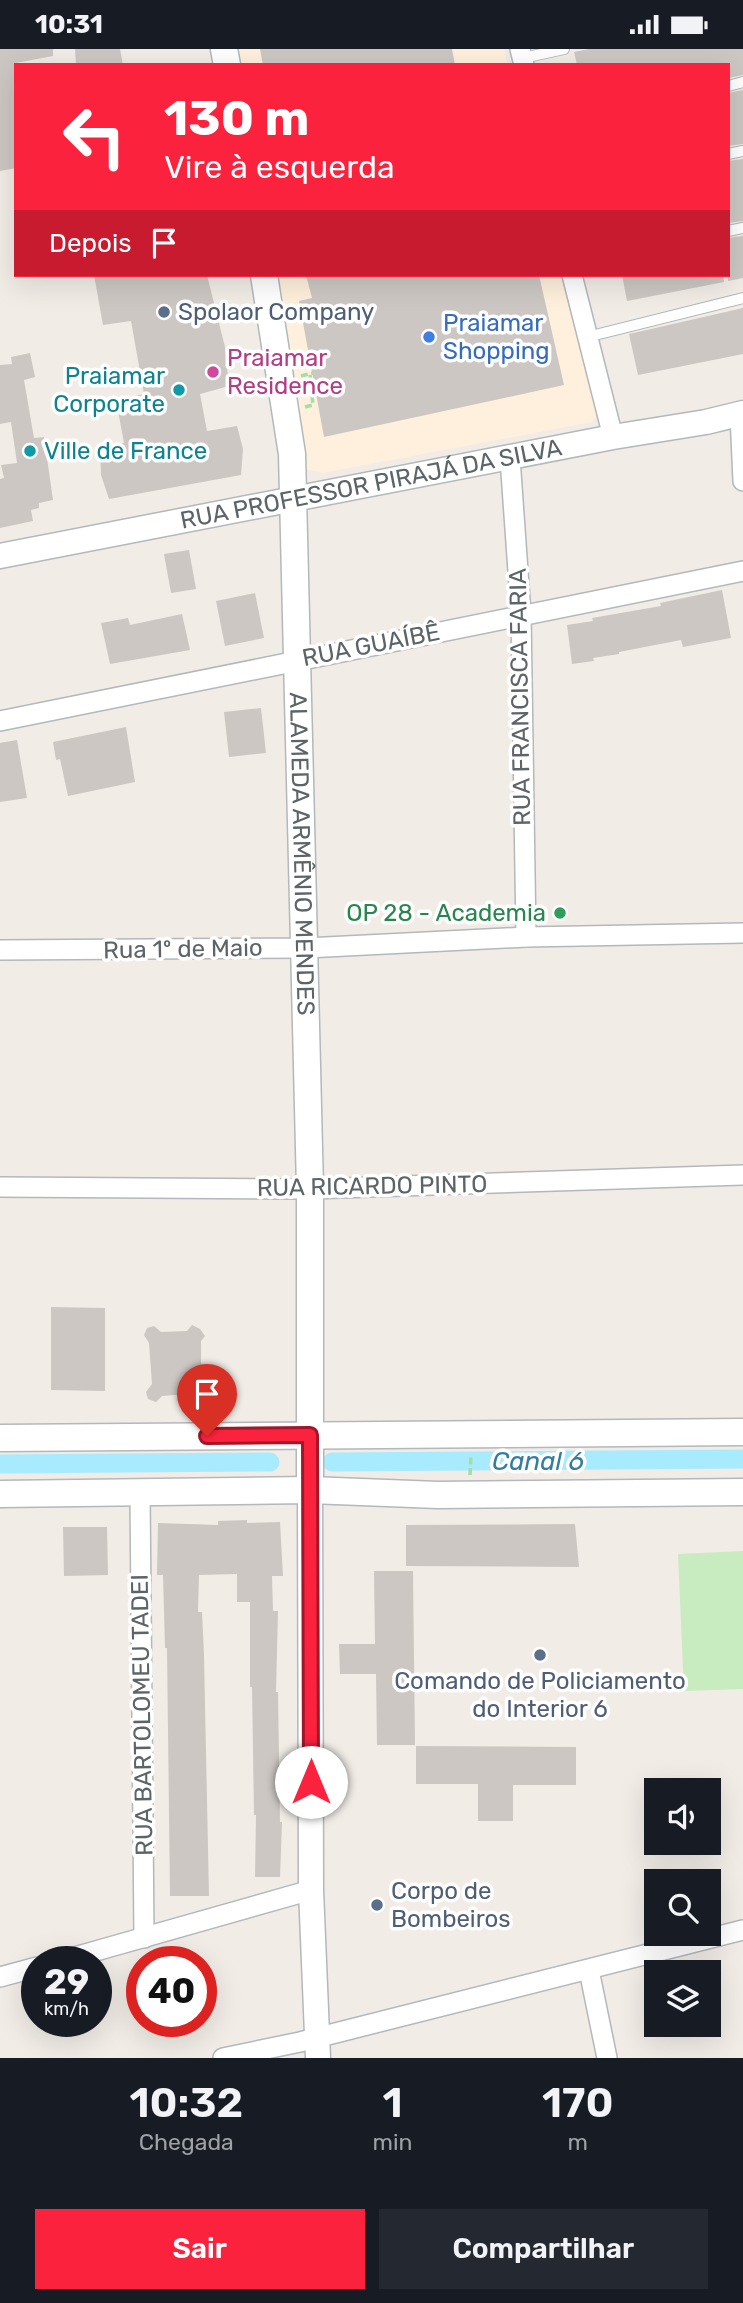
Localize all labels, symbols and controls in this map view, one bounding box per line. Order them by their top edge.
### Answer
text: 10:31 [35,9,103,40]
text: 130 m [164,89,309,147]
icon: left [49,91,140,182]
text: Vire à esquerda [164,148,395,186]
icon: arrive [145,224,183,262]
text: Depois [49,228,131,259]
place label: Spolaor Company [178,298,374,326]
marker: Spolaor Company [156,304,172,320]
place label: Praiamar Shopping [443,309,550,365]
marker: Praiamar Shopping [421,329,437,345]
place label: Praiamar Residence [227,344,343,400]
place label: Praiamar Corporate [53,362,165,418]
marker: Praiamar Residence [205,364,221,380]
marker: Praiamar Corporate [171,382,187,398]
street label: RUA PROFESSOR PIRAJÁ DA SILVA [178,433,564,535]
place label: Ville de France [44,437,207,465]
marker: Ville de France [22,443,38,459]
street label: RUA FRANCISCA FARIA [504,568,536,826]
street label: RUA GUAÍBÊ [300,618,442,672]
street label: ALAMEDA ARMÊNIO MENDES [284,692,320,1016]
place label: OP 28 - Academia [346,899,546,927]
marker: OP 28 - Academia [552,905,568,921]
street label: Rua 1º de Maio [103,934,263,964]
street label: RUA RICARDO PINTO [257,1170,487,1202]
pin [177,1364,237,1436]
icon: arrive [188,1375,226,1413]
water label: Canal 6 [492,1446,584,1477]
street label: RUA BARTOLOMEU TADEI [126,1574,158,1856]
marker: Comando de Policiamento do Interior 6 [532,1647,548,1663]
place label: Comando de Policiamento do Interior 6 [394,1667,686,1723]
position arrow [274,1745,348,1819]
map controls [644,1778,721,2037]
button: sound [644,1778,721,1855]
button: search [644,1869,721,1946]
place label: Corpo de Bombeiros [391,1877,511,1933]
marker: Corpo de Bombeiros [369,1897,385,1913]
speed limit sign: 40 [126,1946,217,2037]
button: layers [644,1960,721,2037]
text: 29 [44,1961,89,2003]
text: km/h [44,1998,89,2020]
text: 10:32 [129,2078,243,2128]
text: 1 [382,2078,403,2128]
text: 170 [542,2078,614,2128]
text: Chegada [139,2128,234,2156]
text: min [373,2128,413,2156]
text: m [568,2128,588,2156]
button: Sair [35,2209,365,2289]
button: Compartilhar [379,2209,708,2289]

